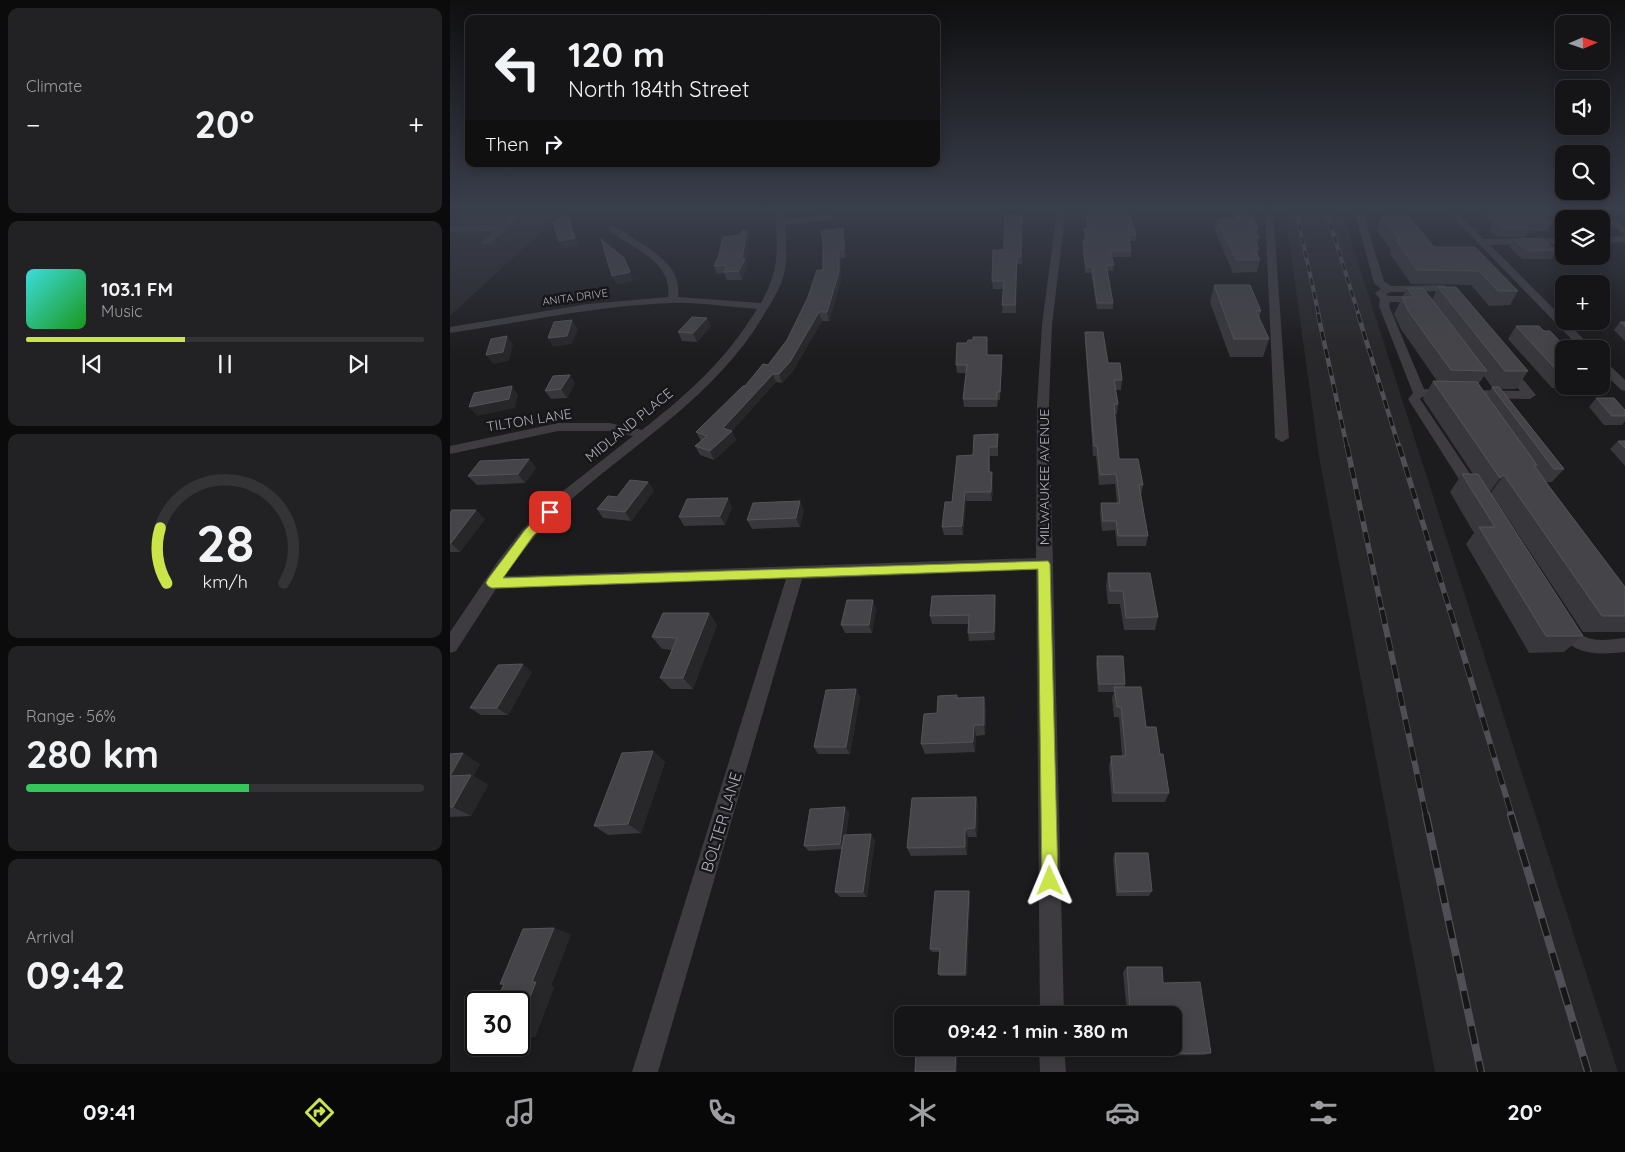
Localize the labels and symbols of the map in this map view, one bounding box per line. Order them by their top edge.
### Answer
north arrow [1555,15,1610,70]
street label: ANITA DRIVE [542,285,608,309]
street label: MIDLAND PLACE [582,384,677,466]
street label: TILTON LANE [485,404,573,436]
street label: MILWAUKEE AVENUE [1035,409,1053,545]
pin [529,491,571,533]
street label: BOLTER LANE [696,769,746,875]
position arrow [1023,854,1075,906]
speed limit sign: 30 [465,991,530,1056]

